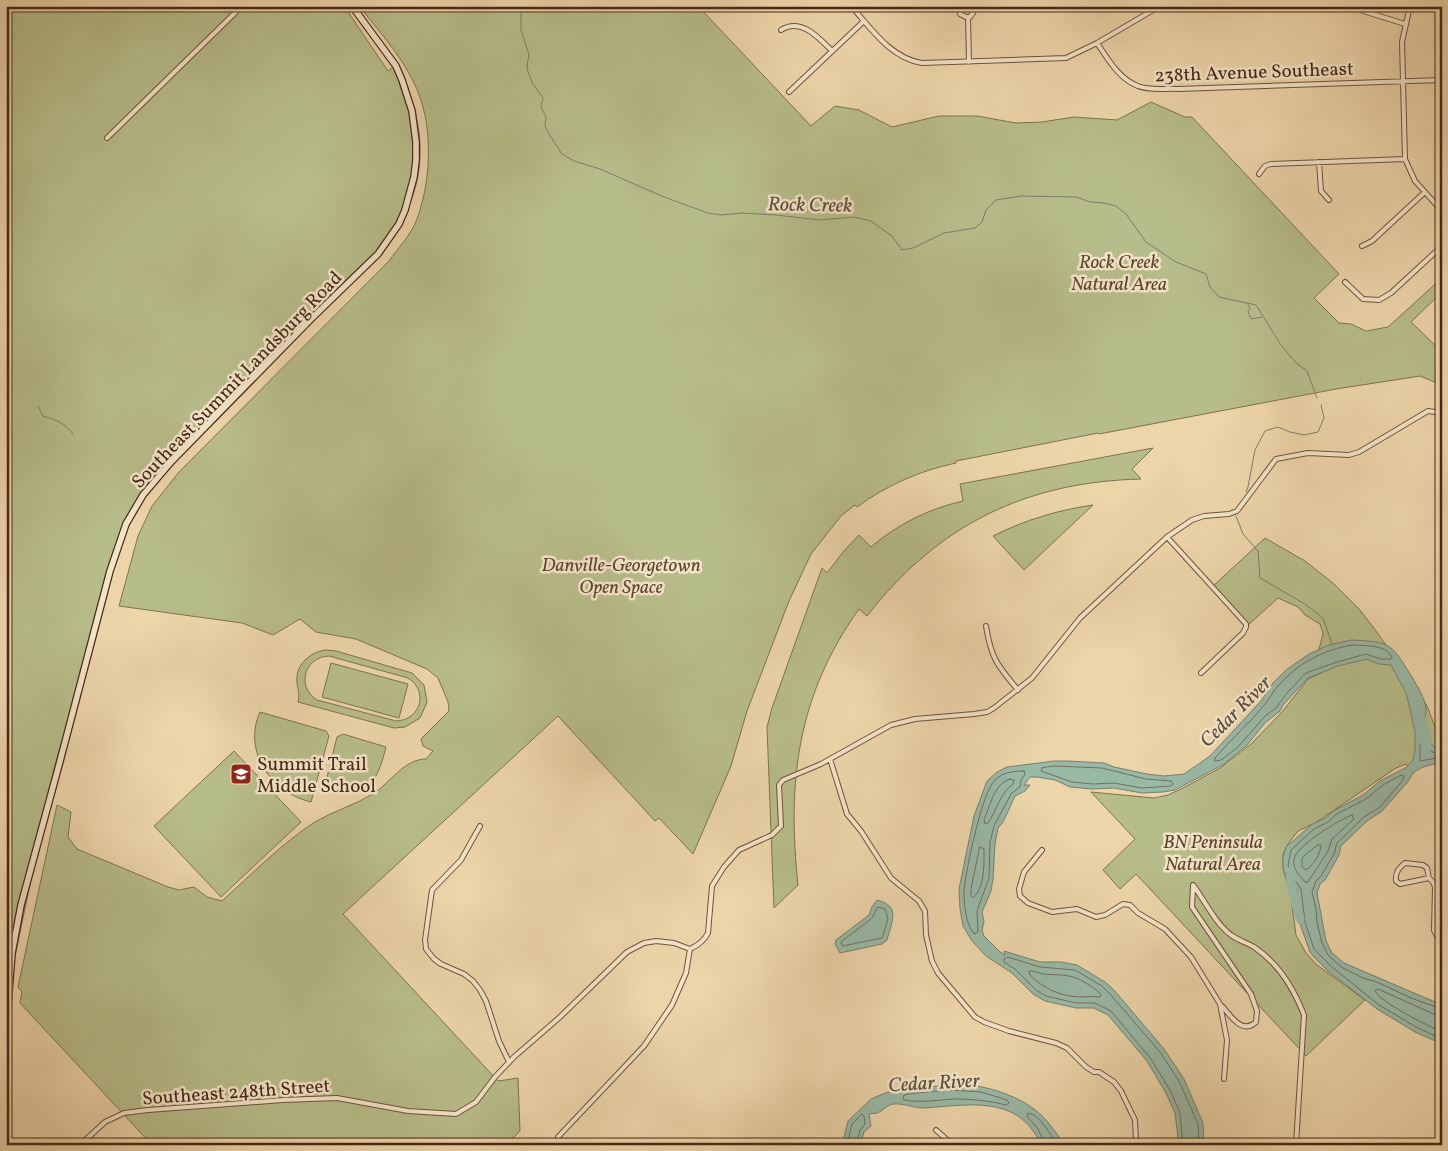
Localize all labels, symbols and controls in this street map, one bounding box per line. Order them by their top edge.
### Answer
street label: 238th Avenue Southeast [1154,57,1354,89]
water label: Rock Creek [767,191,853,221]
park label: Rock Creek Natural Area [1071,250,1167,298]
street label: Southeast Summit Landsburg Road [126,266,349,495]
park label: Danville-Georgetown Open Space [541,553,701,601]
water label: Cedar River [1194,670,1279,755]
place label: Summit Trail Middle School [257,752,376,800]
school or university icon: Summit Trail Middle School [229,762,253,786]
park label: BN Peninsula Natural Area [1163,830,1263,878]
water label: Cedar River [888,1068,981,1100]
street label: Southeast 248th Street [141,1073,331,1113]

